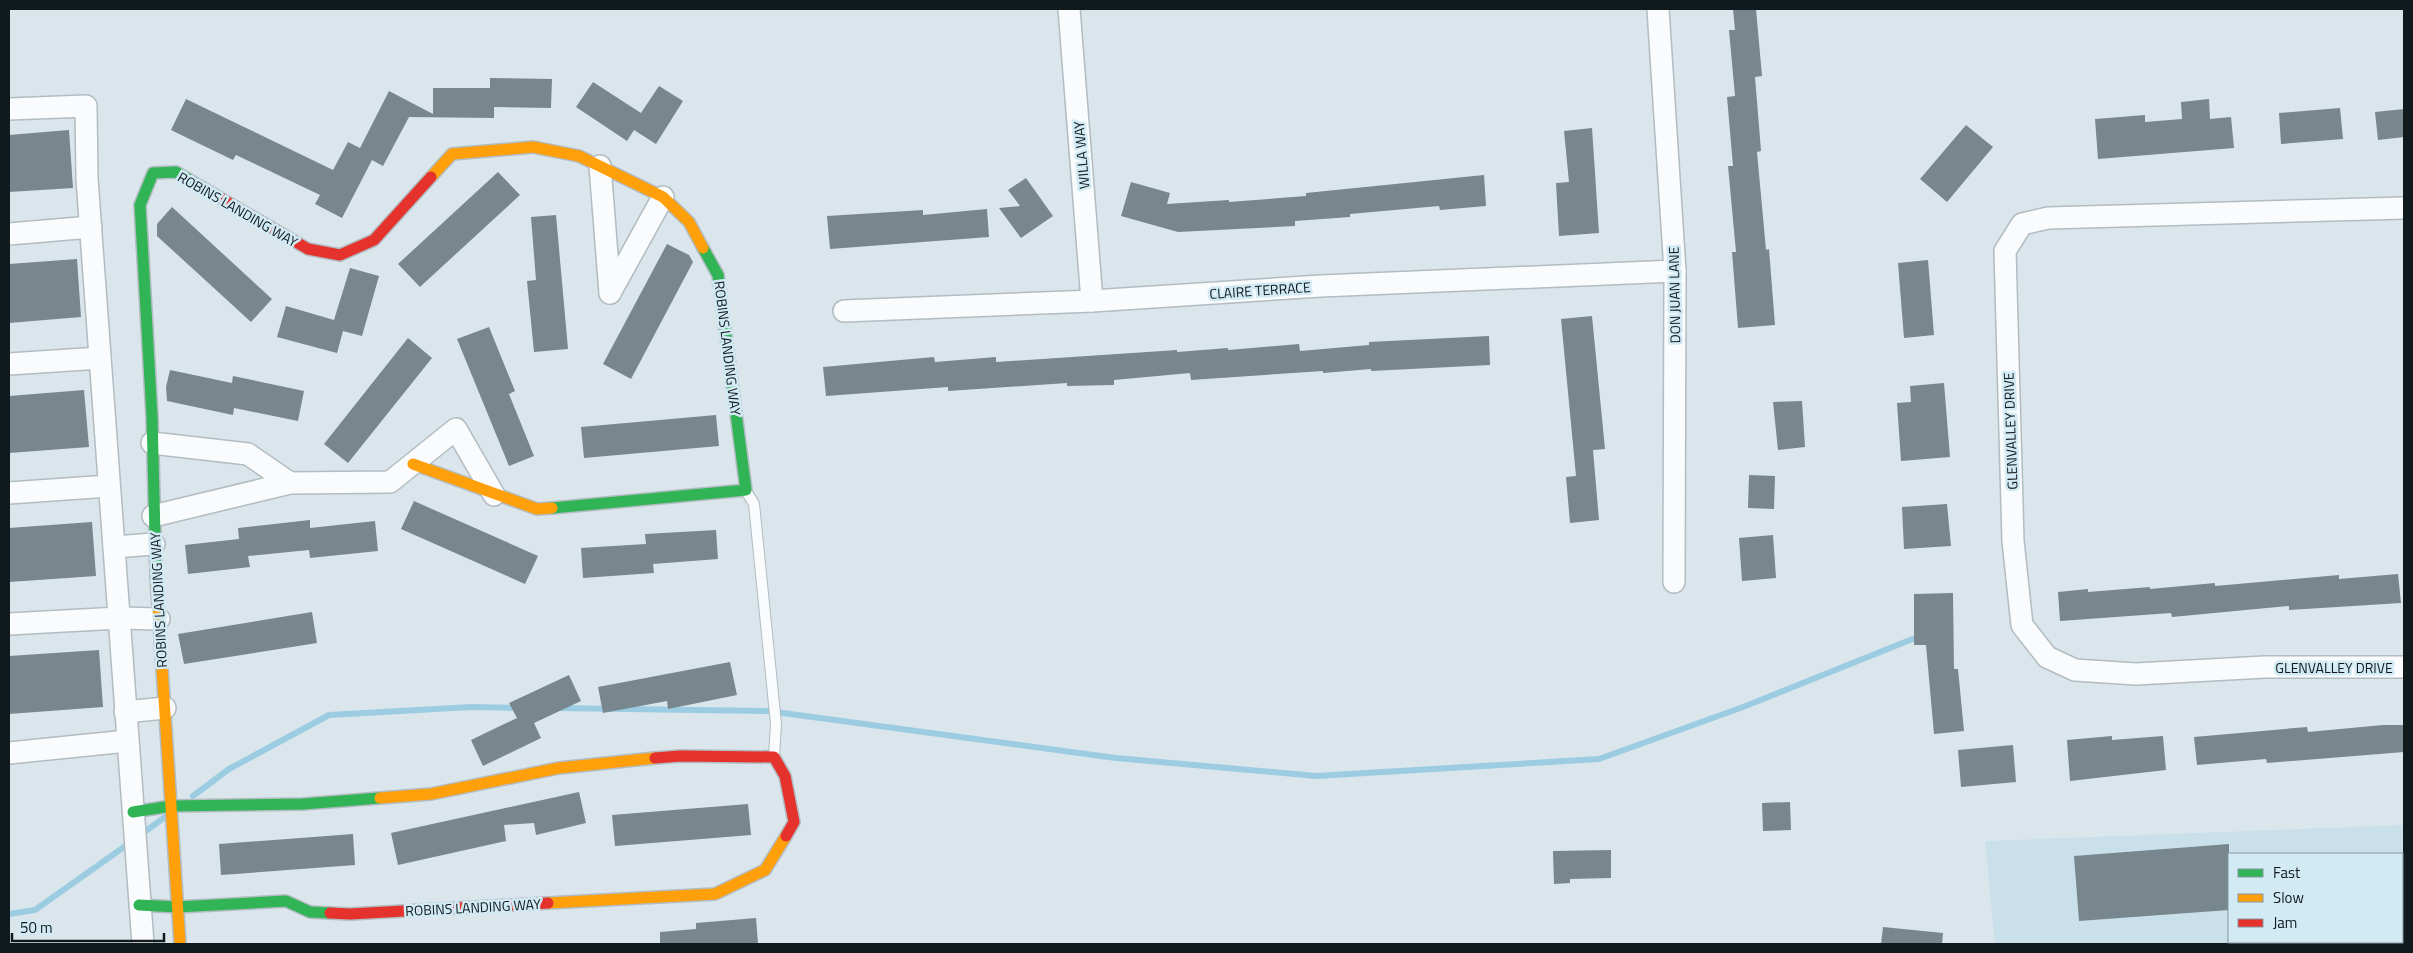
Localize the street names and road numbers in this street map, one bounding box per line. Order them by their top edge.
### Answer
street label: WILLA WAY [1068,120,1094,190]
street label: ROBINS LANDING WAY [174,166,302,252]
street label: DON JUAN LANE [1663,246,1685,344]
street label: CLAIRE TERRACE [1209,276,1312,304]
street label: ROBINS LANDING WAY [709,279,747,417]
street label: GLENVALLEY DRIVE [1997,372,2023,490]
street label: ROBINS LANDING WAY [144,531,172,668]
street label: GLENVALLEY DRIVE [2275,657,2393,678]
street label: ROBINS LANDING WAY [405,893,542,921]

